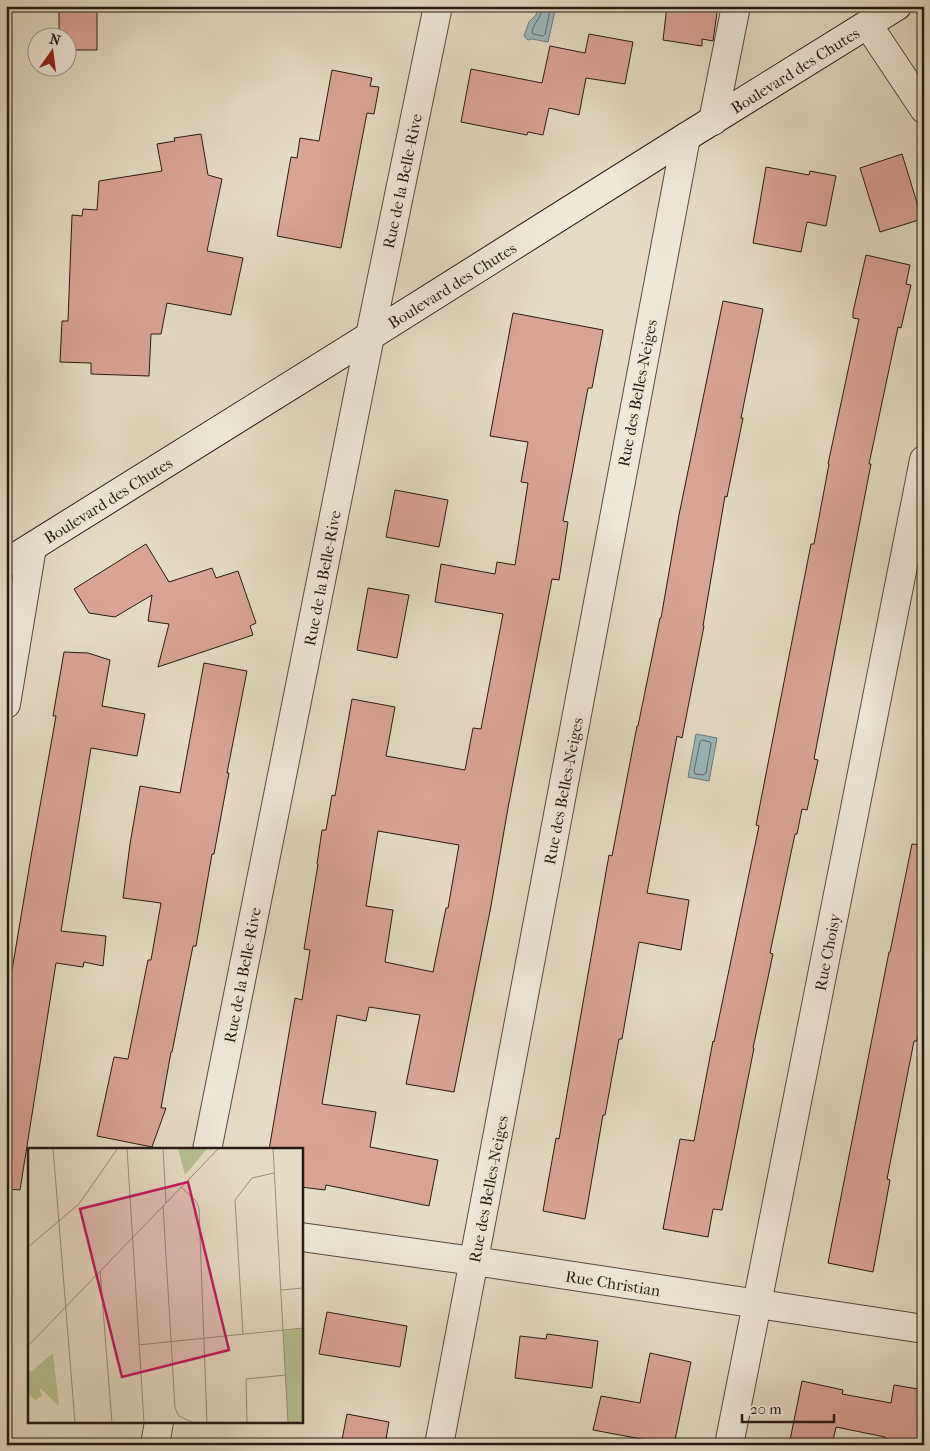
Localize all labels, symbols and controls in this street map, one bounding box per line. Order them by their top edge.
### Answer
street label: Boulevard des Chutes [728,23,863,118]
north arrow [28,28,78,78]
text: N [48,30,63,49]
street label: Rue de la Belle-Rive [379,112,426,250]
street label: Boulevard des Chutes [385,238,520,333]
street label: Rue des Belles-Neiges [614,318,661,468]
street label: Boulevard des Chutes [41,453,176,548]
street label: Rue de la Belle-Rive [300,509,345,647]
street label: Rue des Belles-Neiges [540,716,587,866]
street label: Rue de la Belle-Rive [220,906,265,1044]
street label: Rue Choisy [811,911,844,992]
street label: Rue des Belles-Neiges [465,1114,512,1264]
inset map [28,1148,302,1424]
street label: Rue Christian [564,1267,663,1300]
scale bar [742,1391,835,1423]
text: 20 m [750,1400,782,1418]

